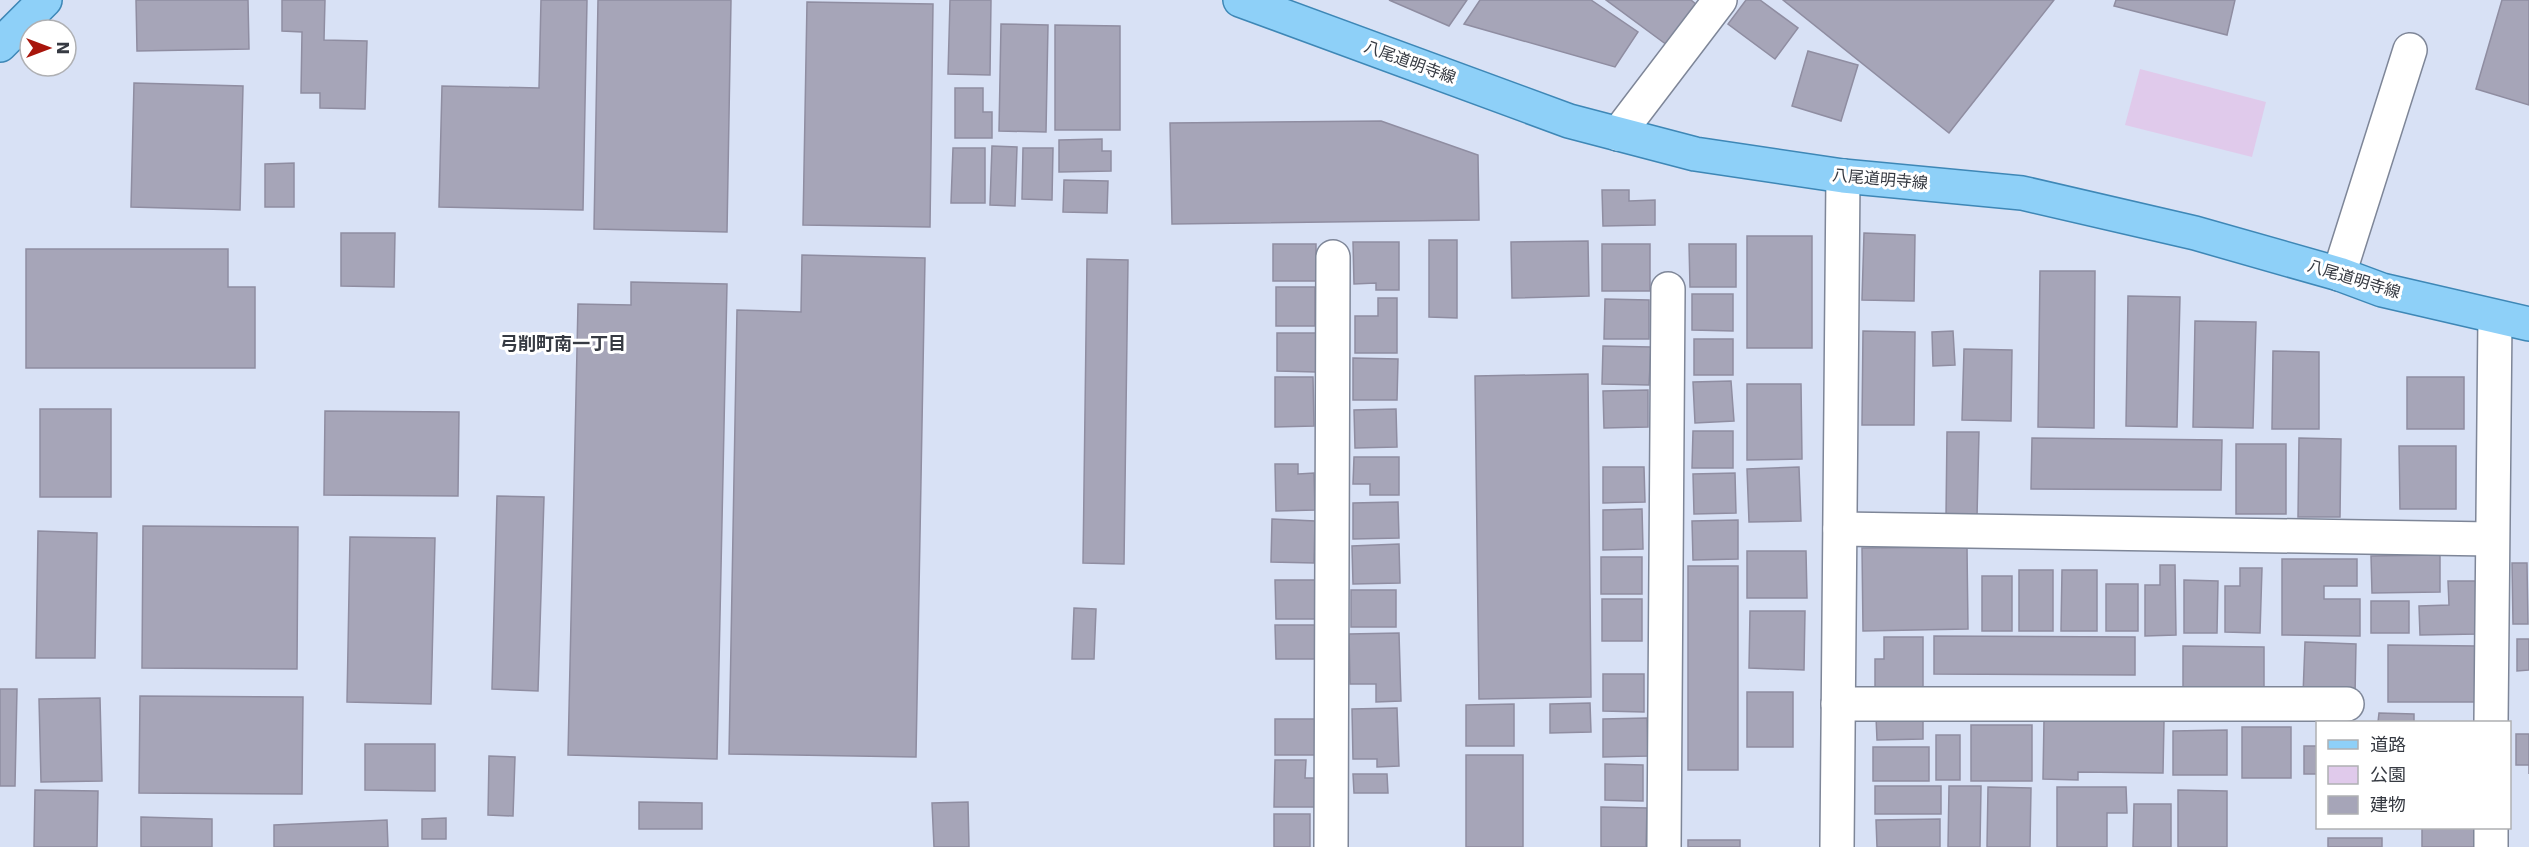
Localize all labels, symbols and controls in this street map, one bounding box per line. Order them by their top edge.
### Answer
north arrow [18,18,78,78]
street label: 八尾道明寺線 [1362,37,1458,87]
text: N [53,41,72,55]
street label: 八尾道明寺線 [1831,165,1929,193]
street label: 八尾道明寺線 [2305,256,2403,302]
district label: 弓削町南一丁目 [500,333,626,354]
legend [2316,721,2511,829]
text: 道路 [2370,734,2406,755]
text: 公園 [2370,764,2406,785]
text: 建物 [2370,794,2406,815]

